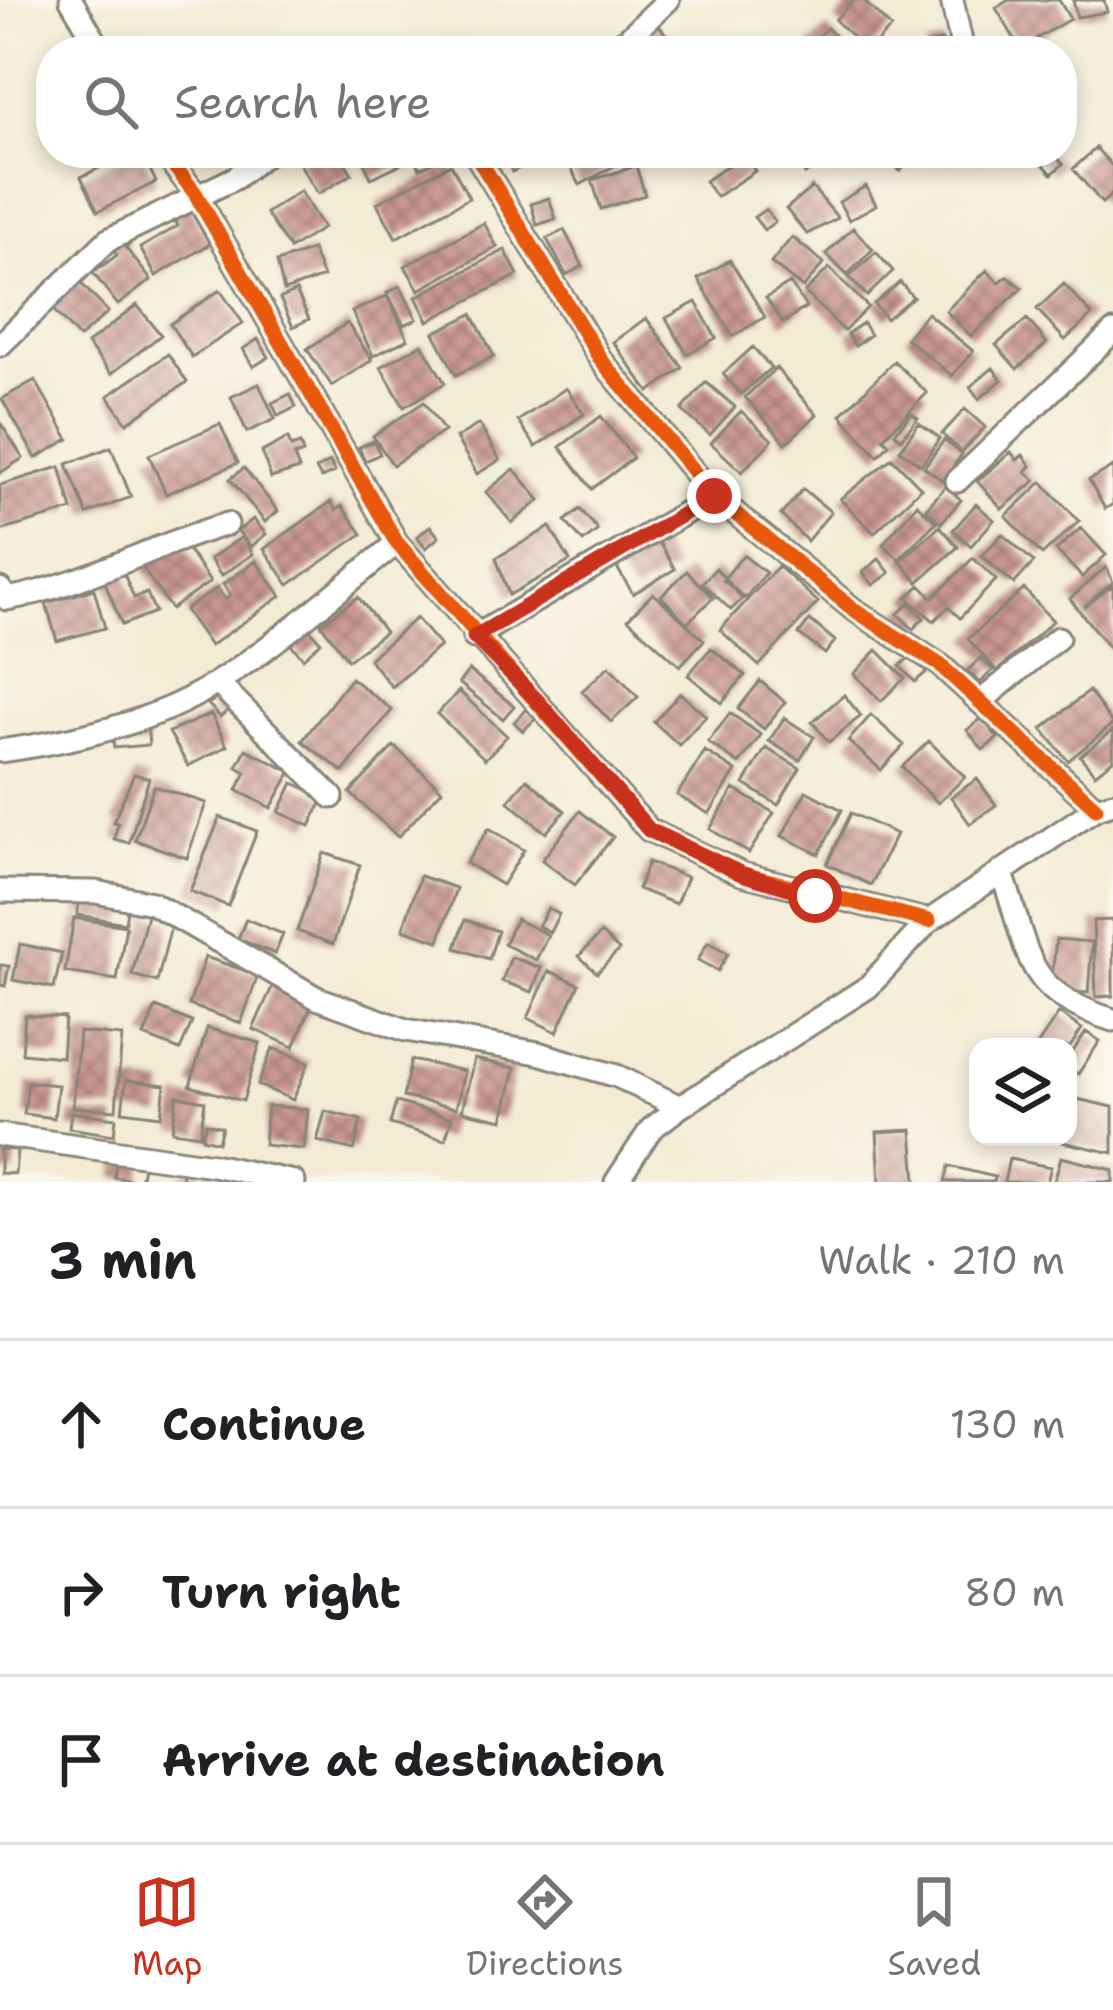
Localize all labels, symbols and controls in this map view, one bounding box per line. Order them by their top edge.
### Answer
search box [36,36,1077,168]
icon: search [78,69,144,135]
text: Search here [174,72,431,132]
route end [687,469,741,523]
route start [788,869,842,923]
map controls [969,1038,1077,1146]
button: layers [969,1038,1077,1146]
text: 3 min [48,1226,197,1294]
text: Walk · 210 m [818,1234,1065,1286]
icon: ahead [48,1391,114,1457]
text: Continue [162,1394,366,1454]
text: 130 m [950,1398,1065,1450]
icon: right [48,1559,114,1625]
text: Turn right [162,1562,401,1622]
text: 80 m [964,1566,1065,1618]
icon: arrive [48,1727,114,1793]
text: Arrive at destination [162,1730,665,1790]
tab: Map [132,1869,203,1986]
tab: Directions [466,1869,624,1986]
tab: Saved [887,1869,981,1986]

